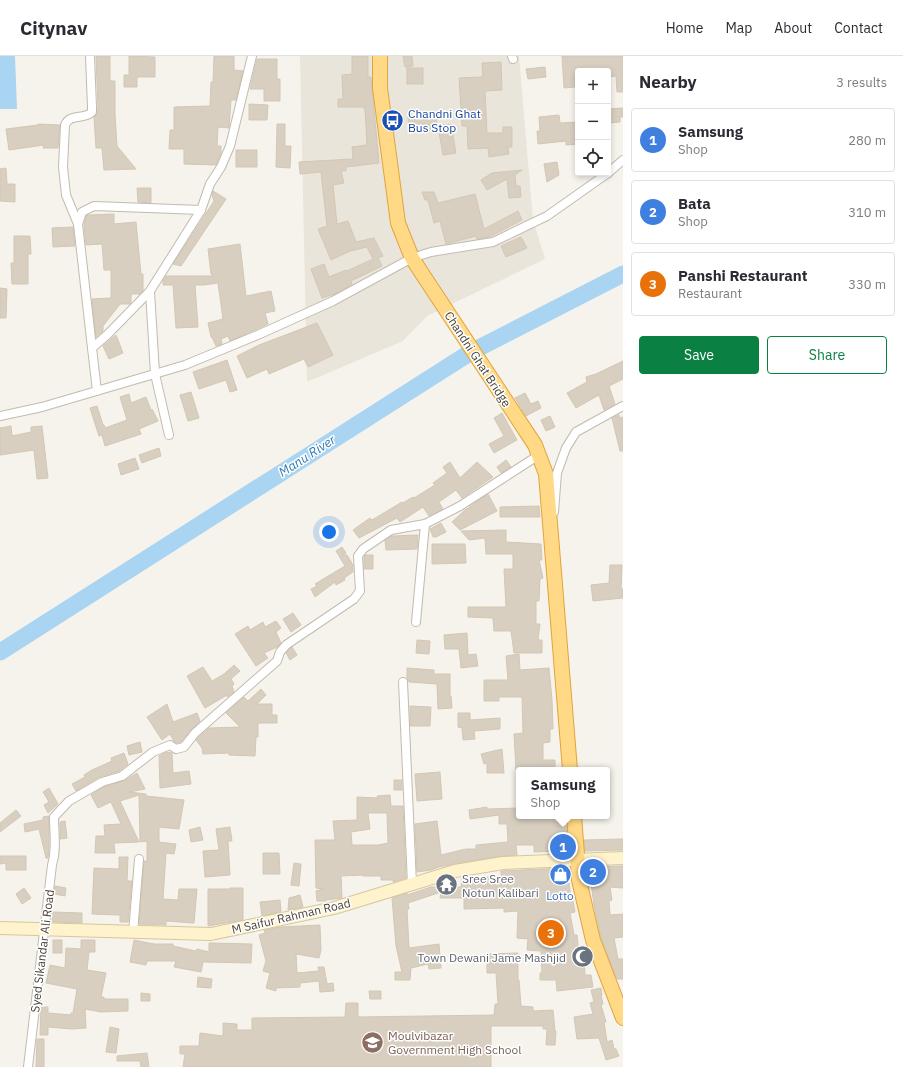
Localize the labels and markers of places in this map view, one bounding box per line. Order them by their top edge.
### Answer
place label: Chandni Ghat Bus Stop [408,106,481,135]
bus stop icon: Chandni Ghat Bus Stop [379,107,405,133]
pin: 1 [550,832,576,862]
pin: 2 [580,857,606,887]
shop icon: Lotto [547,861,573,887]
place label: Sree Sree Notun Kalibari [462,871,539,900]
temple icon: Sree Sree Notun Kalibari [434,872,460,898]
place label: Lotto [546,888,574,903]
pin: 3 [538,918,564,948]
mosque icon: Town Dewani Jame Mashjid [569,944,595,970]
place label: Town Dewani Jame Mashjid [417,950,566,965]
place label: Moulvibazar Government High School [388,1028,522,1057]
school or university icon: Moulvibazar Government High School [359,1029,385,1055]

